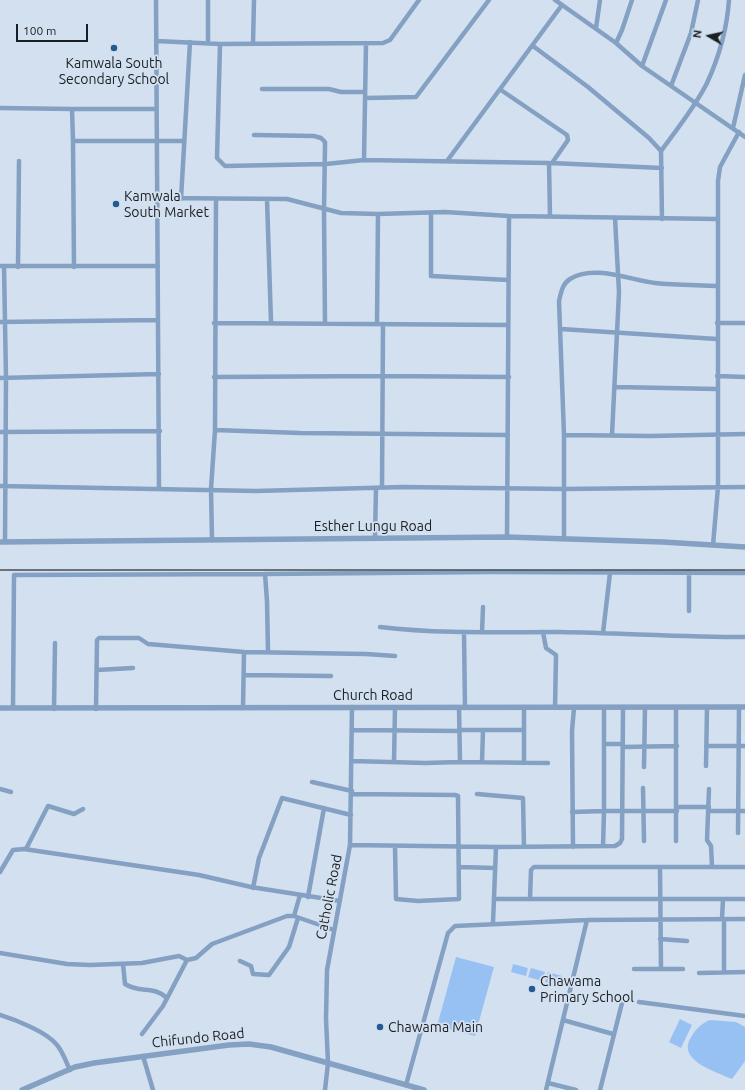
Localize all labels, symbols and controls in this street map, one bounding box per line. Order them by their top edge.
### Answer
scale bar [18,16,90,42]
north arrow [689,16,729,56]
text: 100 m [23,24,56,37]
text: N [691,29,704,39]
marker: Kamwala South Secondary School [109,43,119,53]
place label: Kamwala South Secondary School [59,55,169,88]
place label: Kamwala South Market [124,188,209,220]
marker: Kamwala South Market [111,199,121,209]
street label: Esther Lungu Road [314,518,432,534]
street label: Church Road [333,687,413,703]
street label: Catholic Road [312,853,346,941]
place label: Chawama Primary School [540,973,634,1006]
marker: Chawama Primary School [527,984,537,994]
place label: Chawama Main [388,1019,483,1035]
marker: Chawama Main [375,1022,385,1032]
street label: Chifundo Road [151,1025,245,1051]

